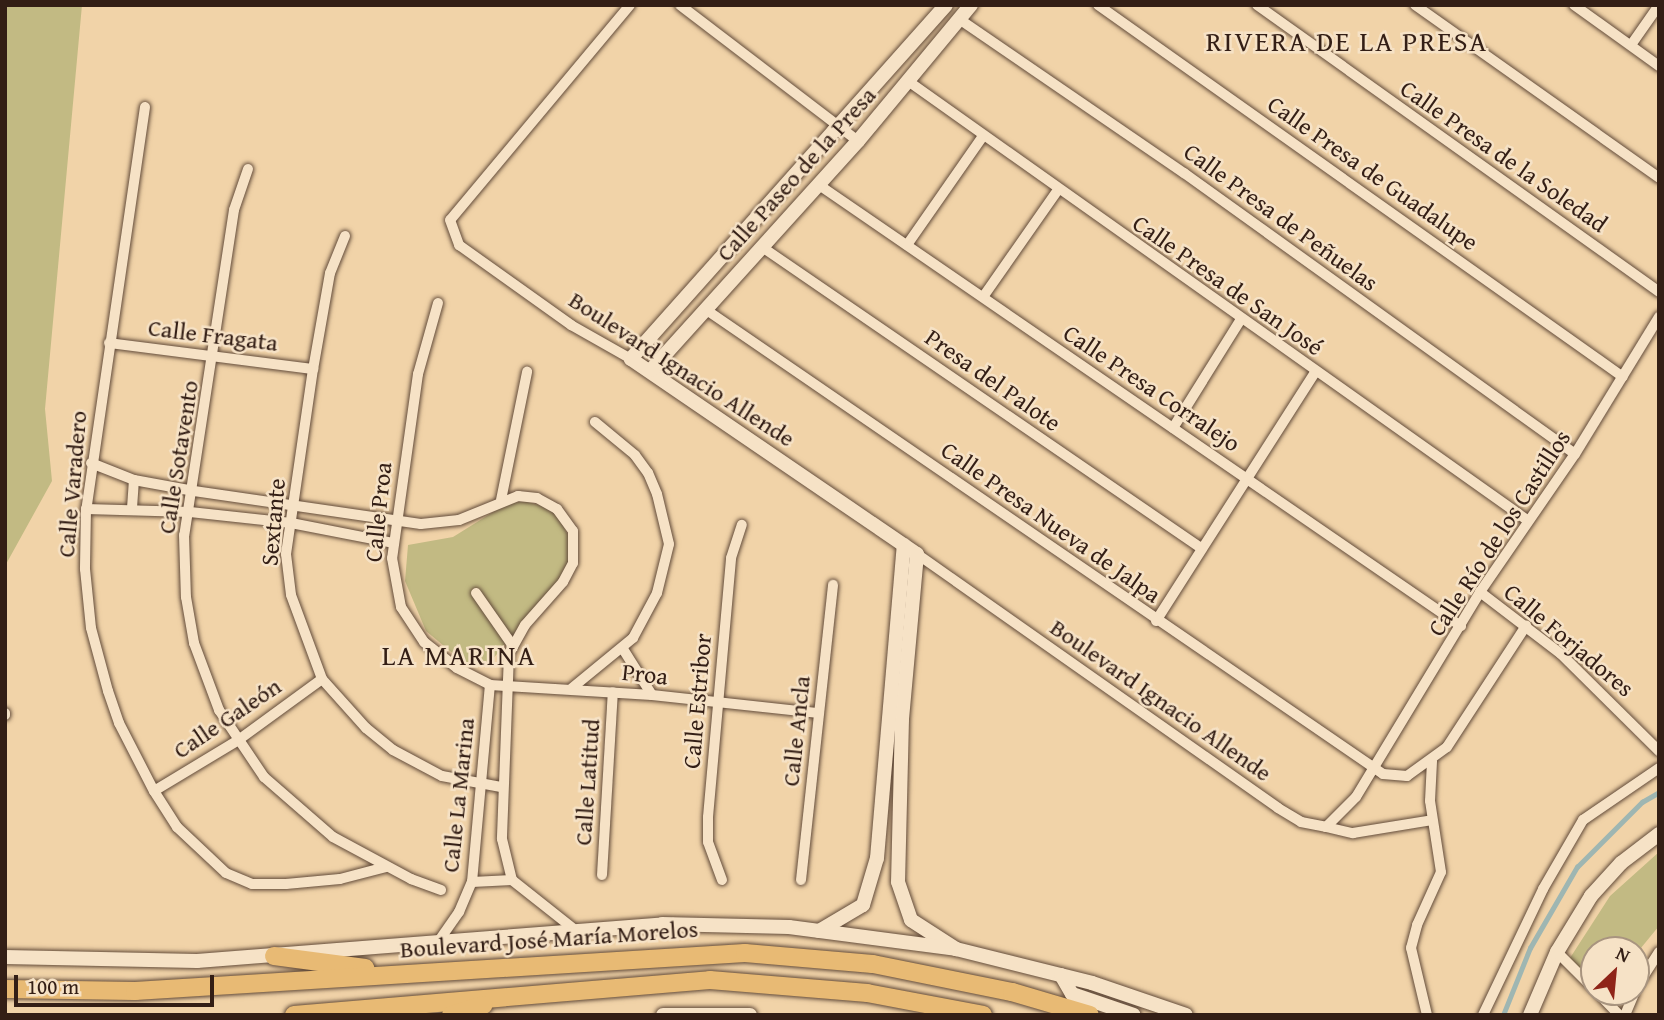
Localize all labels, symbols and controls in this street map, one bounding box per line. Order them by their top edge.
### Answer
district label: RIVERA DE LA PRESA [1208,24,1486,58]
street label: Calle Presa de la Soledad [1395,74,1613,238]
street label: Calle Paseo de la Presa [710,81,882,267]
street label: Calle Presa de Guadalupe [1262,89,1484,257]
street label: Calle Presa de Peñuelas [1178,137,1384,297]
street label: Calle Presa de San José [1127,208,1329,362]
street label: Boulevard Ignacio Allende [564,285,800,453]
street label: Calle Fragata [147,313,279,357]
street label: Calle Presa Corralejo [1058,318,1246,458]
street label: Presa del Palote [920,323,1066,437]
street label: Calle Sotavento [152,378,204,536]
street label: Calle Varadero [51,410,93,558]
street label: Calle Río de los Castillos [1422,425,1576,641]
street label: Calle Presa Nueva de Jalpa [936,435,1166,609]
street label: Calle Proa [358,461,398,563]
street label: Sextante [255,477,291,567]
street label: Calle Forjadores [1498,577,1640,703]
street label: Boulevard Ignacio Allende [1045,613,1277,787]
street label: Calle Estribor [677,632,717,770]
district label: LA MARINA [383,638,535,672]
street label: Proa [621,657,669,691]
street label: Calle Galeón [168,671,286,765]
street label: Calle Ancla [776,674,816,788]
street label: Calle La Marina [436,716,480,874]
street label: Calle Latitud [568,718,606,846]
street label: Boulevard José María Morelos [399,914,699,964]
north arrow [1580,936,1650,1006]
text: N [1611,939,1635,969]
scale bar [18,960,217,1004]
text: 100 m [27,971,79,1002]

